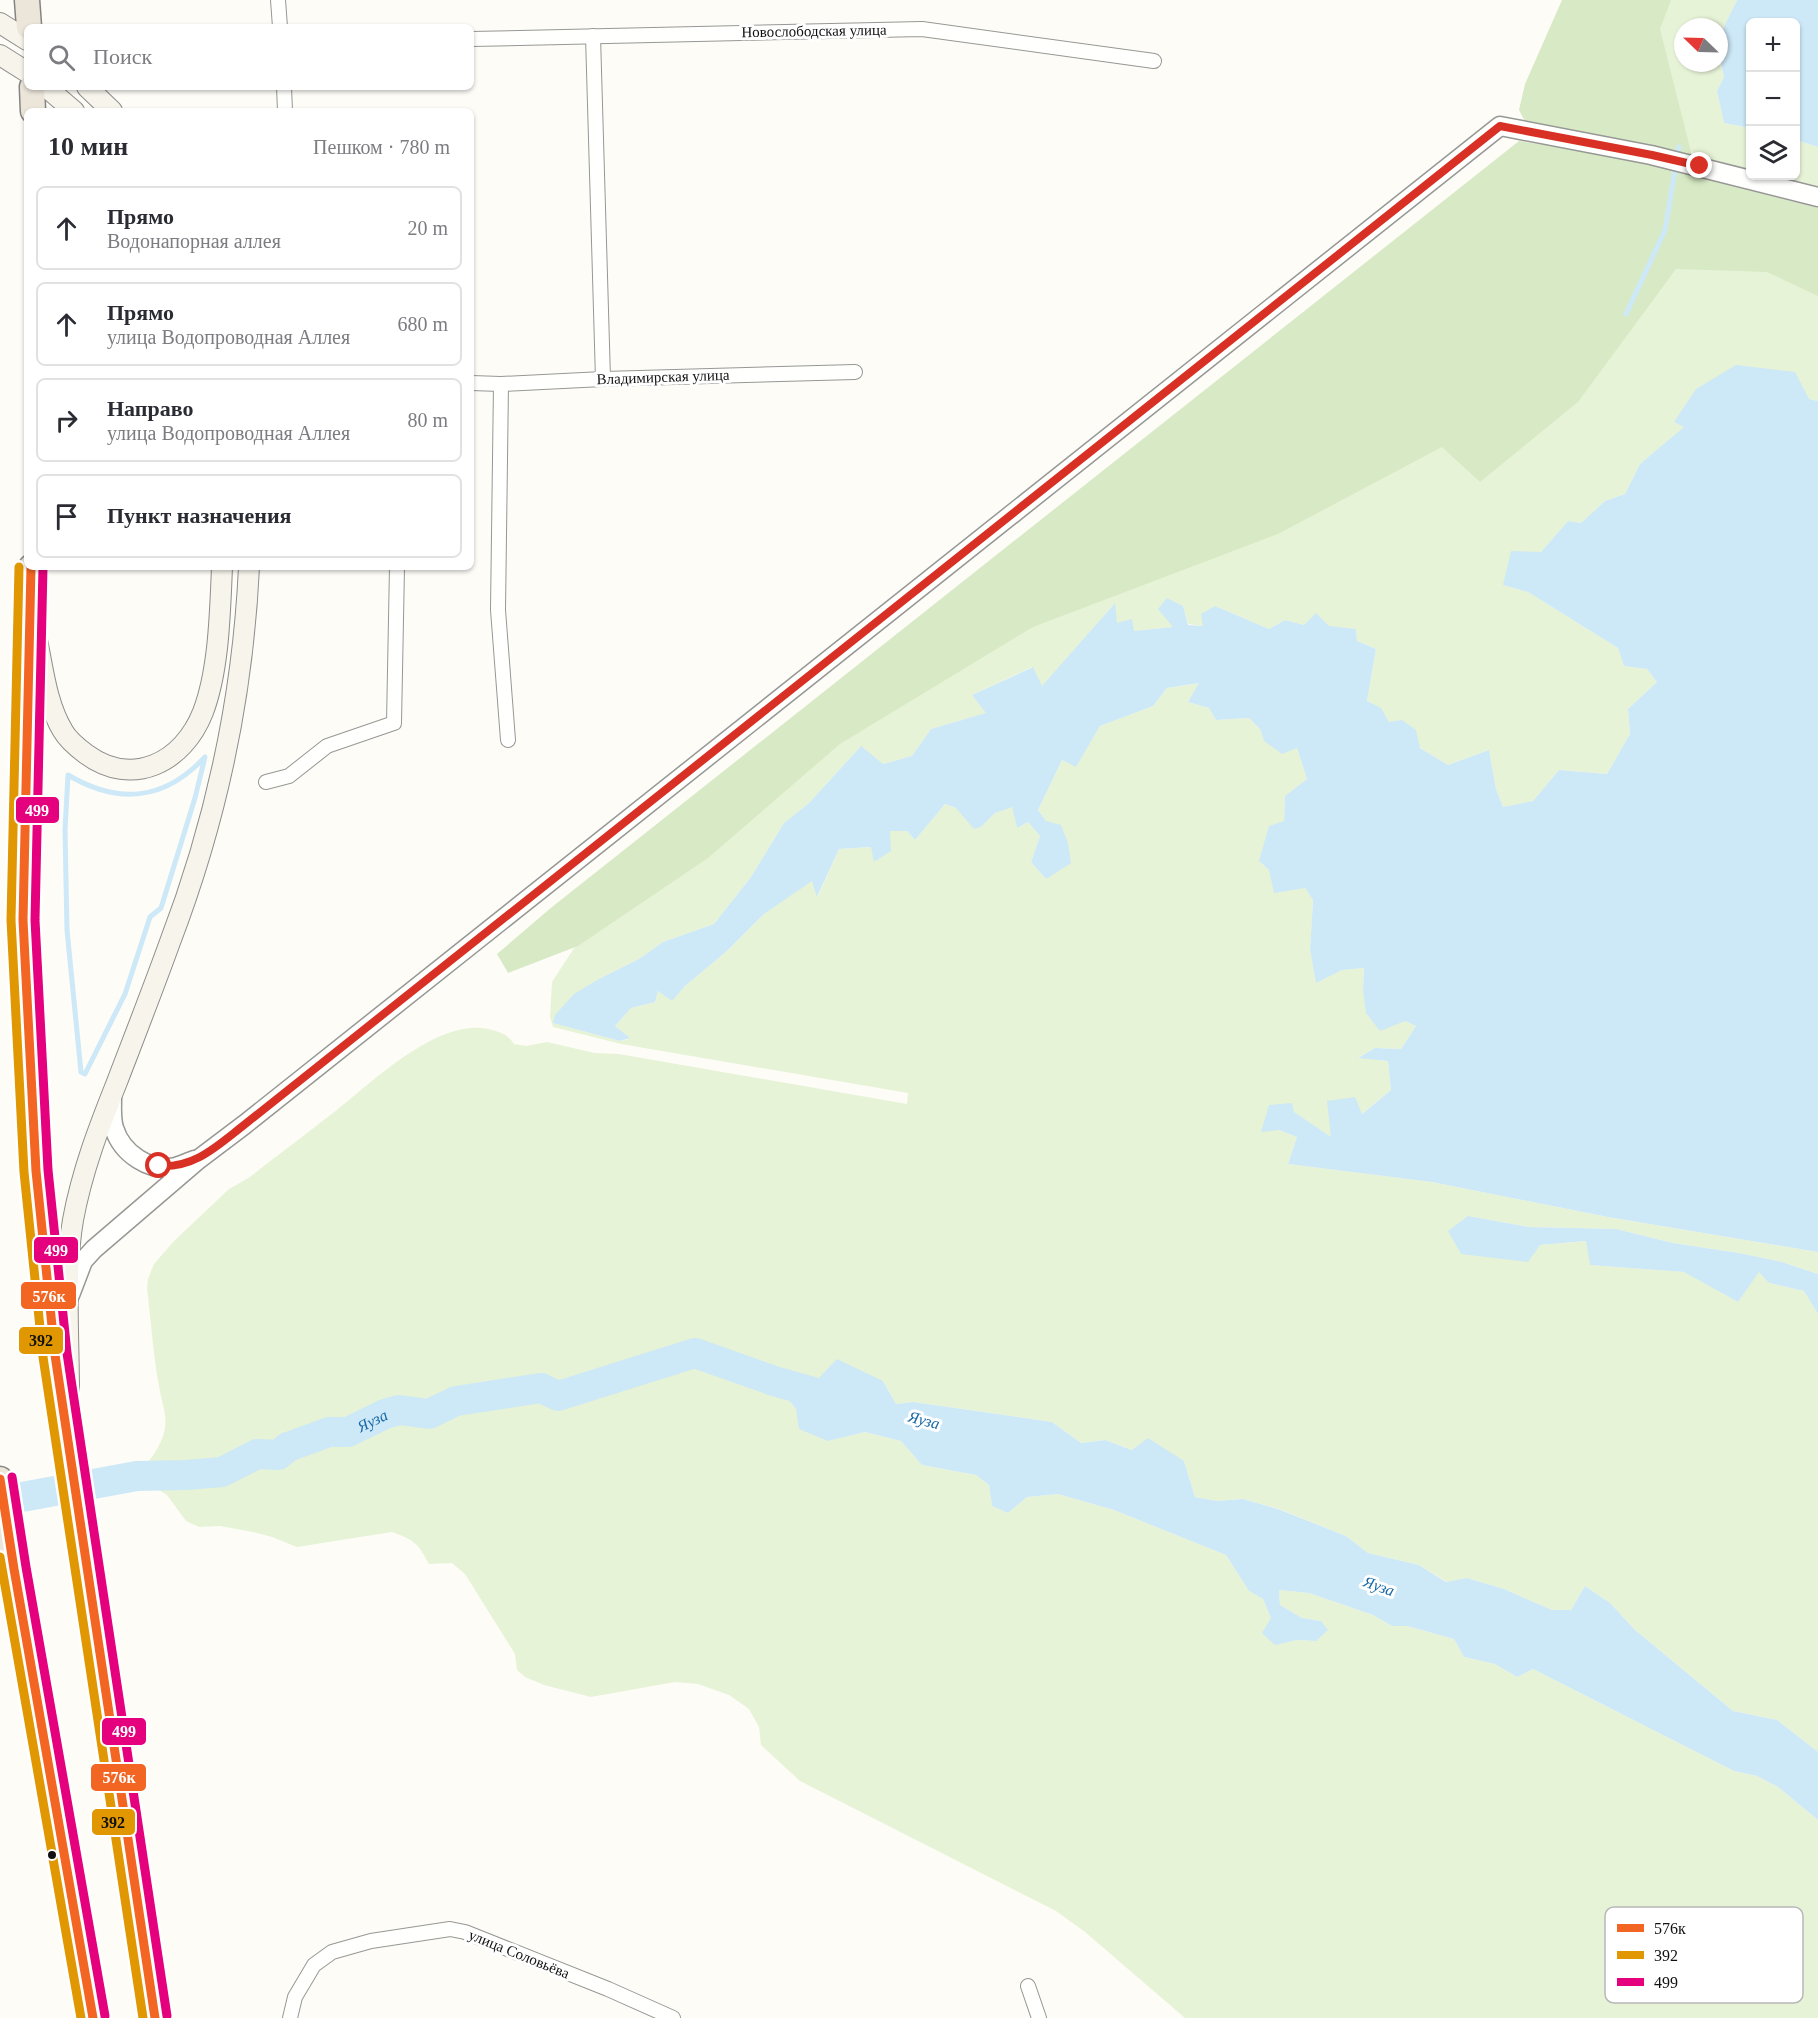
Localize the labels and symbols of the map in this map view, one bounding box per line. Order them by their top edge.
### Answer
north arrow [1674,18,1728,72]
street label: Новослободская улица [741,22,887,40]
route end [1686,152,1712,178]
street label: Владимирская улица [596,367,730,387]
line badge: 499 [15,796,60,824]
text: 499 [25,802,49,819]
route start [145,1152,171,1178]
line badge: 499 [33,1236,79,1264]
text: 499 [44,1242,68,1259]
line badge: 576к [20,1281,77,1310]
text: 576к [32,1288,66,1305]
line badge: 392 [18,1326,64,1355]
text: 392 [29,1332,53,1349]
water label: Яуза [353,1406,390,1435]
water label: Яуза [905,1407,941,1433]
water label: Яуза [1360,1572,1397,1600]
line badge: 499 [101,1717,147,1746]
text: 499 [112,1723,136,1740]
line badge: 576к [90,1763,147,1792]
text: 576к [102,1769,136,1786]
line badge: 392 [91,1808,136,1836]
text: 392 [101,1814,125,1831]
unlabelled marker [46,1849,58,1861]
legend [1605,1907,1803,2003]
text: 576к [1654,1920,1686,1937]
street label: улица Соловьёва [466,1927,572,1982]
text: 392 [1654,1947,1678,1964]
text: 499 [1654,1974,1678,1991]

